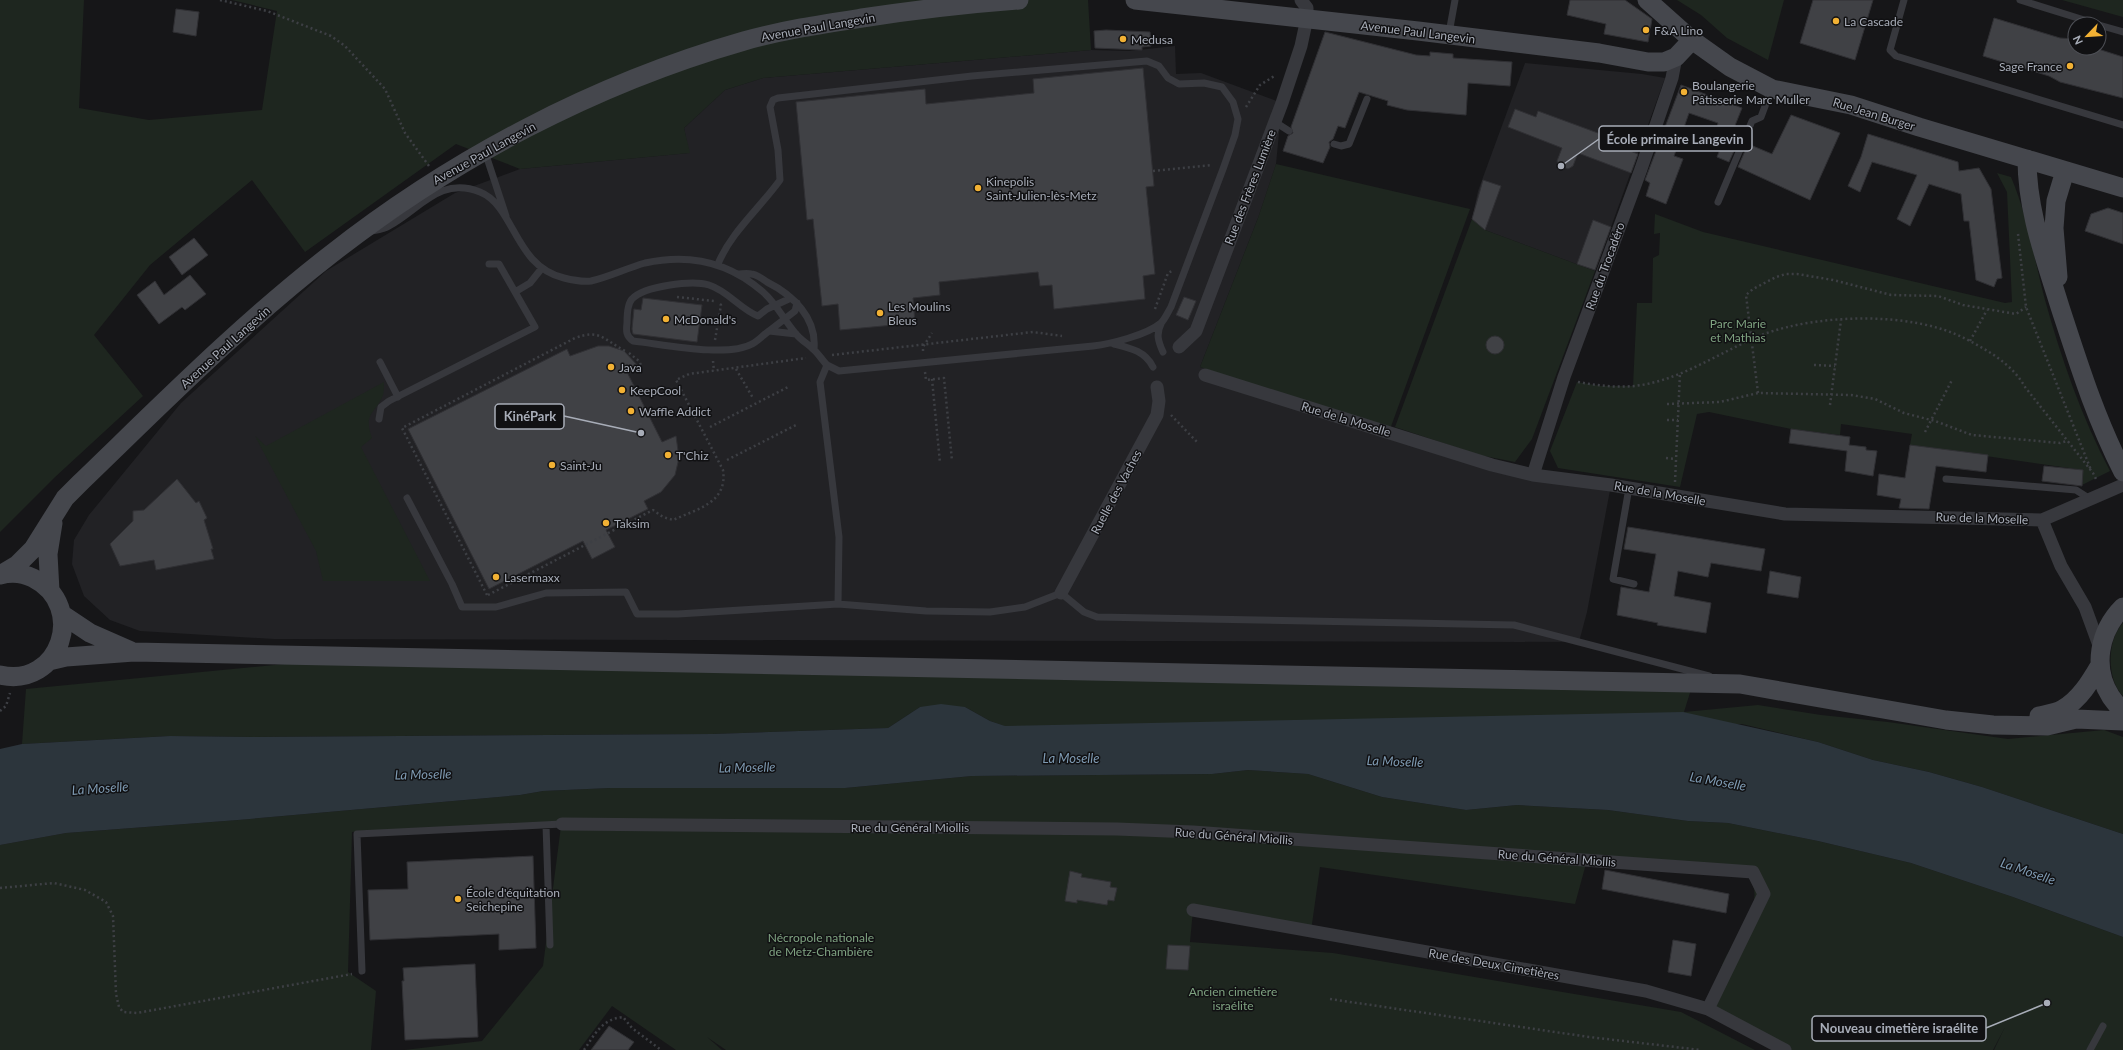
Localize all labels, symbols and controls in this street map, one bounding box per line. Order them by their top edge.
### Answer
street label: Avenue Paul Langevin [760,10,876,44]
place label: La Cascade [1844,14,1903,29]
marker: La Cascade [1831,16,1841,26]
north arrow [2067,16,2107,56]
street label: Avenue Paul Langevin [1360,18,1476,46]
place label: F&A Lino [1654,23,1703,38]
marker: F&A Lino [1641,25,1651,35]
place label: Medusa [1131,32,1173,47]
marker: Medusa [1118,34,1128,44]
text: N [2070,34,2085,47]
place label: Sage France [1999,59,2062,74]
marker: Sage France [2065,61,2075,71]
place label: Boulangerie Pâtisserie Marc Muller [1692,78,1810,107]
marker: Boulangerie Pâtisserie Marc Muller [1679,87,1689,97]
street label: Rue Jean Burger [1831,94,1918,134]
street label: Avenue Paul Langevin [430,118,538,188]
callout: École primaire Langevin [1599,126,1752,151]
street label: Rue des Frères Lumière [1221,127,1279,247]
text: École primaire Langevin [1607,131,1743,147]
place label: Kinepolis Saint-Julien-lès-Metz [986,174,1097,203]
marker: Kinepolis Saint-Julien-lès-Metz [973,183,983,193]
street label: Rue du Trocadéro [1582,220,1628,312]
place label: Les Moulins Bleus [888,299,950,328]
street label: Avenue Paul Langevin [177,303,273,391]
marker: Les Moulins Bleus [875,308,885,318]
place label: McDonald's [674,312,736,327]
marker: McDonald's [661,314,671,324]
park label: Parc Marie et Mathias [1710,316,1766,345]
place label: Java [619,360,642,375]
marker: Java [606,362,616,372]
place label: KeepCool [630,383,681,398]
marker: KeepCool [617,385,627,395]
street label: Rue de la Moselle [1299,398,1393,440]
callout: KinéPark [495,404,564,429]
place label: Waffle Addict [639,404,712,419]
marker: Waffle Addict [626,406,636,416]
text: KinéPark [504,408,556,424]
street label: Ruelle des Vaches [1087,447,1145,537]
place label: T'Chiz [676,448,709,463]
marker: T'Chiz [663,450,673,460]
place label: Saint-Ju [560,458,602,473]
marker: Saint-Ju [547,460,557,470]
street label: Rue de la Moselle [1613,478,1707,508]
street label: Rue de la Moselle [1935,509,2029,527]
place label: Taksim [614,516,650,531]
marker: Taksim [601,518,611,528]
place label: Lasermaxx [504,570,560,585]
marker: Lasermaxx [491,572,501,582]
water label: La Moselle [1043,750,1099,766]
water label: La Moselle [1366,752,1424,770]
water label: La Moselle [718,759,776,775]
water label: La Moselle [394,766,452,782]
water label: La Moselle [1689,768,1747,794]
water label: La Moselle [71,778,129,798]
street label: Rue du Général Miollis [851,820,969,835]
street label: Rue du Général Miollis [1174,824,1294,848]
street label: Rue du Général Miollis [1497,846,1617,870]
water label: La Moselle [1998,854,2058,888]
place label: École d'équitation Seichepine [466,885,560,914]
marker: École d'équitation Seichepine [453,894,463,904]
park label: Nécropole nationale de Metz-Chambière [768,930,874,959]
street label: Rue des Deux Cimetières [1428,945,1560,983]
park label: Ancien cimetière israélite [1189,984,1277,1013]
callout: Nouveau cimetière israélite [1812,1016,1986,1041]
text: Nouveau cimetière israélite [1820,1020,1978,1036]

